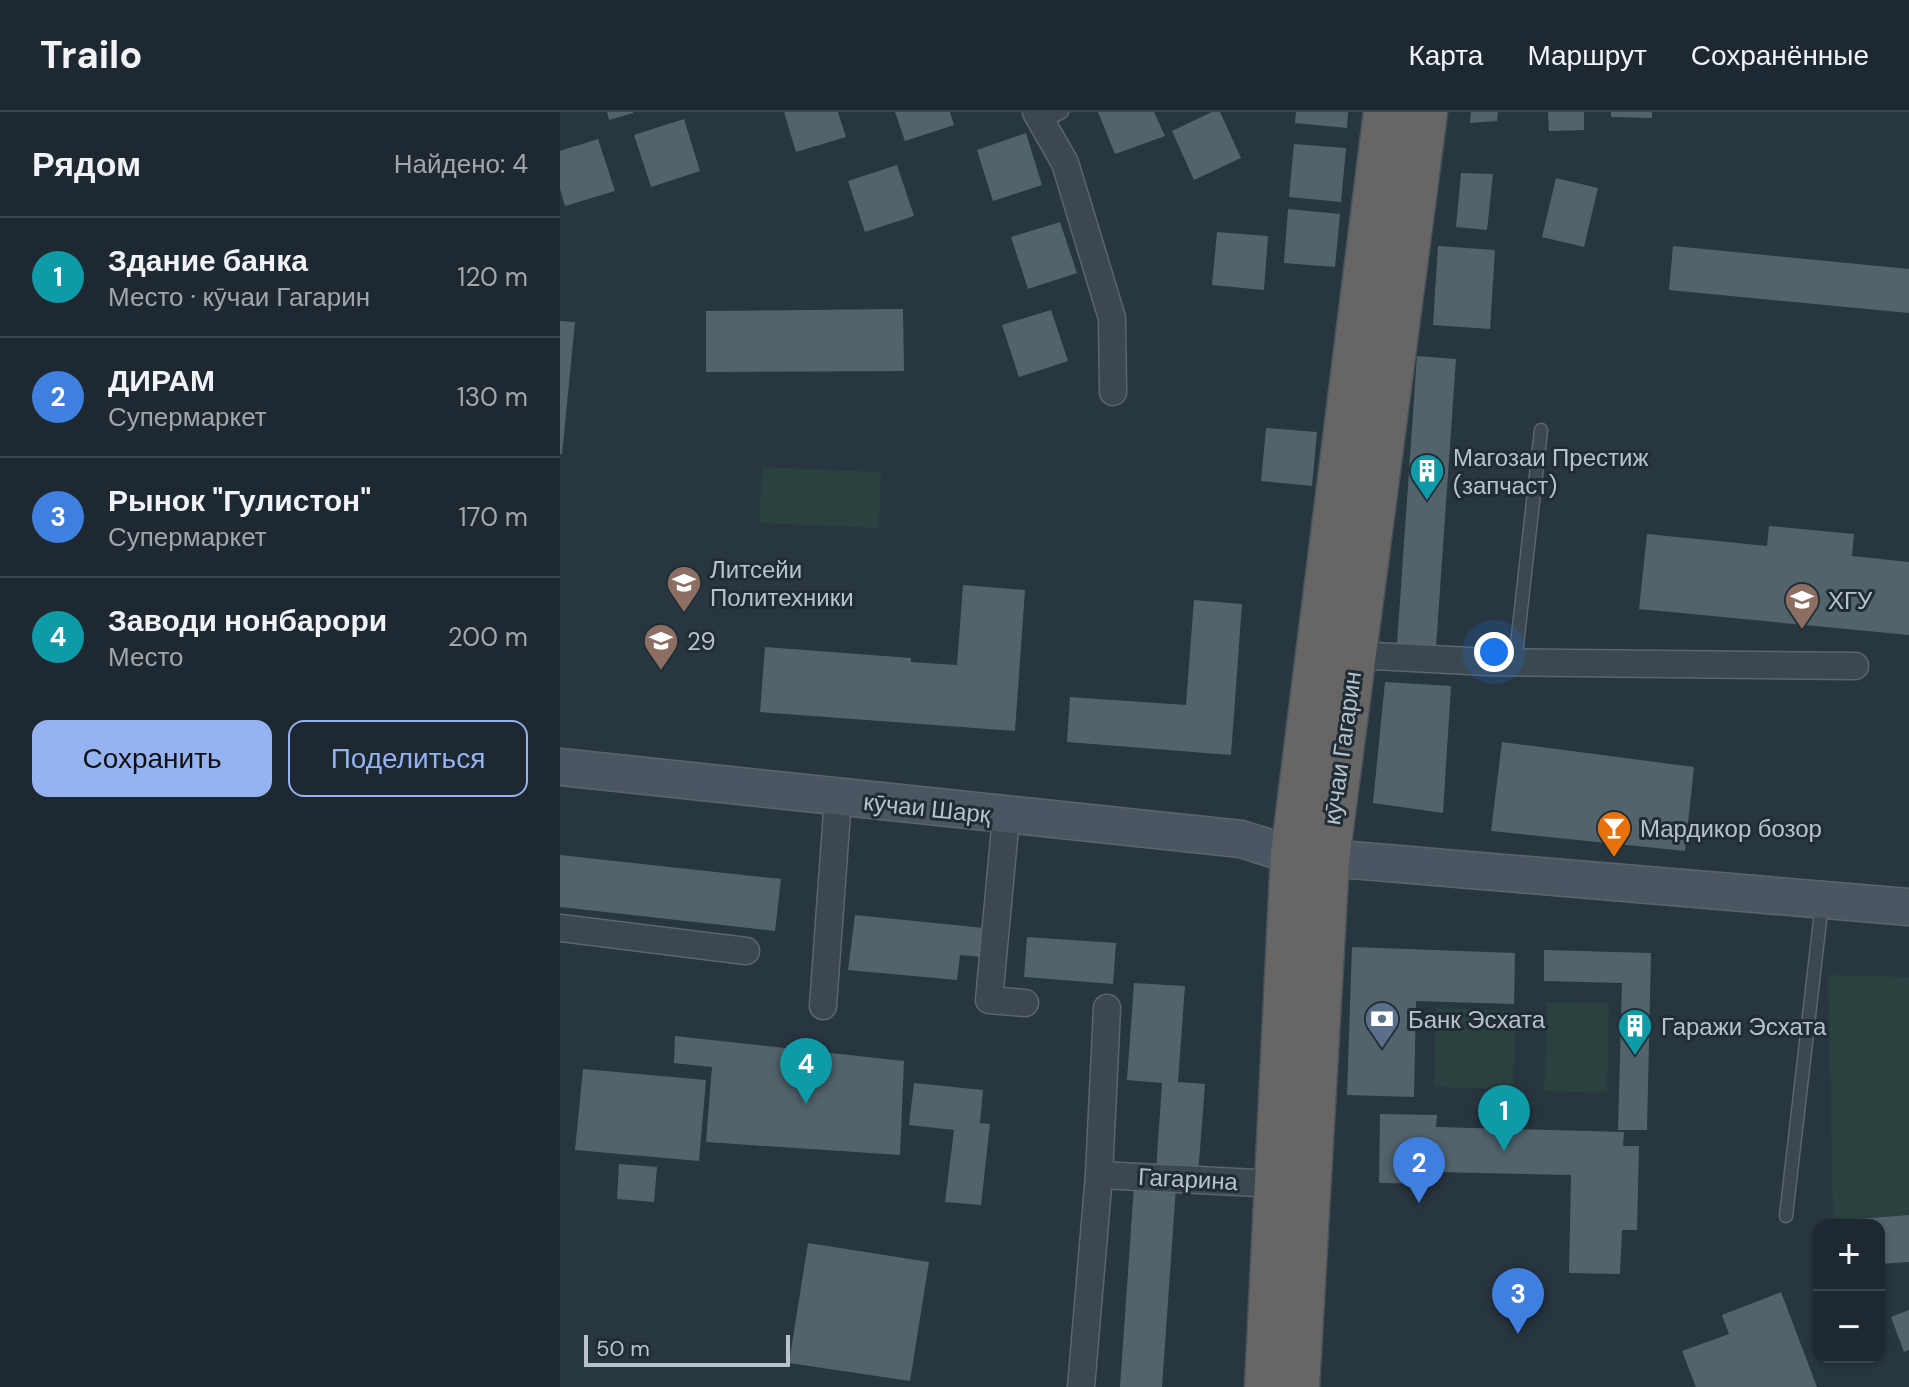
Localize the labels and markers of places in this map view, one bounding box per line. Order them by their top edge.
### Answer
place label: Магозаи Престиж (запчаст) [1453,442,1648,501]
building icon: Магозаи Престиж (запчаст) [1408,452,1446,502]
place label: Литсейи Политехники [710,554,854,613]
school or university icon: Литсейи Политехники [665,564,703,614]
school or university icon: ХГУ [1783,581,1821,631]
place label: ХГУ [1828,585,1873,616]
school or university icon: 29 [642,622,680,672]
place label: 29 [687,626,716,657]
bar icon: Мардикор бозор [1595,809,1633,859]
place label: Мардикор бозор [1640,813,1822,844]
bank icon: Банк Эсхата [1363,1000,1401,1050]
place label: Банк Эсхата [1408,1004,1546,1035]
building icon: Гаражи Эсхата [1616,1007,1654,1057]
place label: Гаражи Эсхата [1661,1011,1827,1042]
pin: 4 [780,1038,832,1104]
pin: 1 [1478,1085,1530,1151]
pin: 2 [1393,1137,1445,1203]
pin: 3 [1492,1268,1544,1334]

